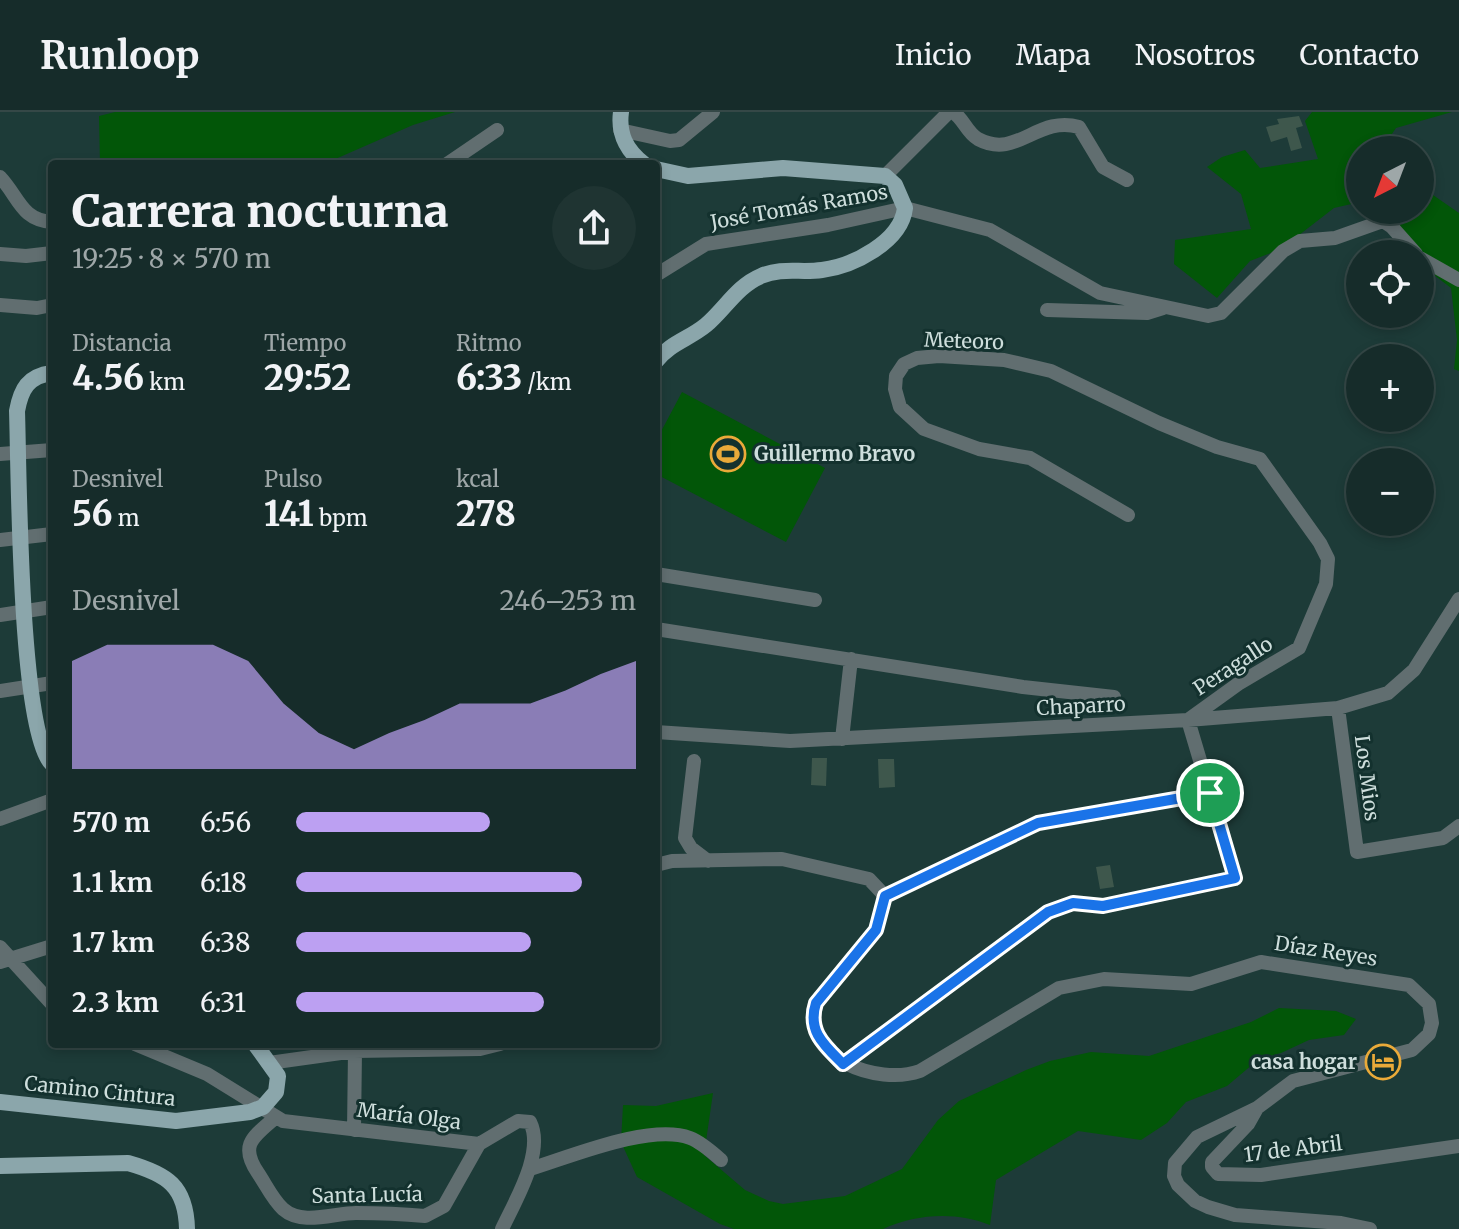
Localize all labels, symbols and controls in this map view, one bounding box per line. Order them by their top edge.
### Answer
text: Runloop [40,32,200,79]
text: Inicio [895,37,972,73]
text: Mapa [1016,37,1091,73]
text: Nosotros [1135,37,1256,73]
text: Contacto [1300,37,1419,73]
north arrow [1346,136,1434,224]
map controls [1346,136,1434,536]
street label: José Tomás Ramos [707,179,890,235]
text: Carrera nocturna [72,184,449,239]
button: share [552,186,636,270]
button: locate [1346,240,1434,328]
text: 19:25 · 8 × 570 m [72,242,271,275]
street label: Meteoro [924,327,1005,354]
text: Distancia [72,329,171,357]
text: Tiempo [264,329,346,357]
text: Ritmo [456,329,522,357]
button: + [1346,344,1434,432]
text: 4.56 [72,357,144,399]
text: 29:52 [264,357,351,399]
text: 6:33 [456,357,522,399]
text: km [144,368,185,396]
text: /km [522,368,572,396]
sports icon: Guillermo Bravo [709,435,747,473]
place label: Guillermo Bravo [754,441,915,466]
button: − [1346,448,1434,536]
text: Desnivel [72,465,163,493]
text: Pulso [264,465,322,493]
text: kcal [456,465,499,493]
text: 56 [72,493,113,535]
text: 141 [264,493,314,535]
text: 278 [456,493,516,535]
text: m [113,504,140,532]
text: bpm [314,504,368,532]
text: Desnivel [72,584,180,617]
text: 246–253 m [499,584,636,617]
street label: Peragallo [1188,631,1277,700]
street label: Chaparro [1036,691,1126,720]
street label: Los Mios [1350,734,1385,822]
pin [1176,759,1244,827]
icon: arrive [1188,771,1232,815]
text: 570 m [72,806,150,839]
text: 6:56 [200,806,251,839]
text: 1.1 km [72,866,153,899]
text: 6:18 [200,866,247,899]
text: 1.7 km [72,926,154,959]
text: 6:38 [200,926,250,959]
street label: Díaz Reyes [1273,930,1379,971]
text: 2.3 km [72,986,159,1019]
text: 6:31 [200,986,246,1019]
hotel icon: casa hogar [1364,1043,1402,1081]
place label: casa hogar [1251,1049,1357,1074]
street label: Camino Cintura [23,1070,177,1111]
street label: María Olga [356,1097,463,1134]
street label: 17 de Abril [1242,1130,1344,1167]
street label: Santa Lucía [311,1181,423,1208]

